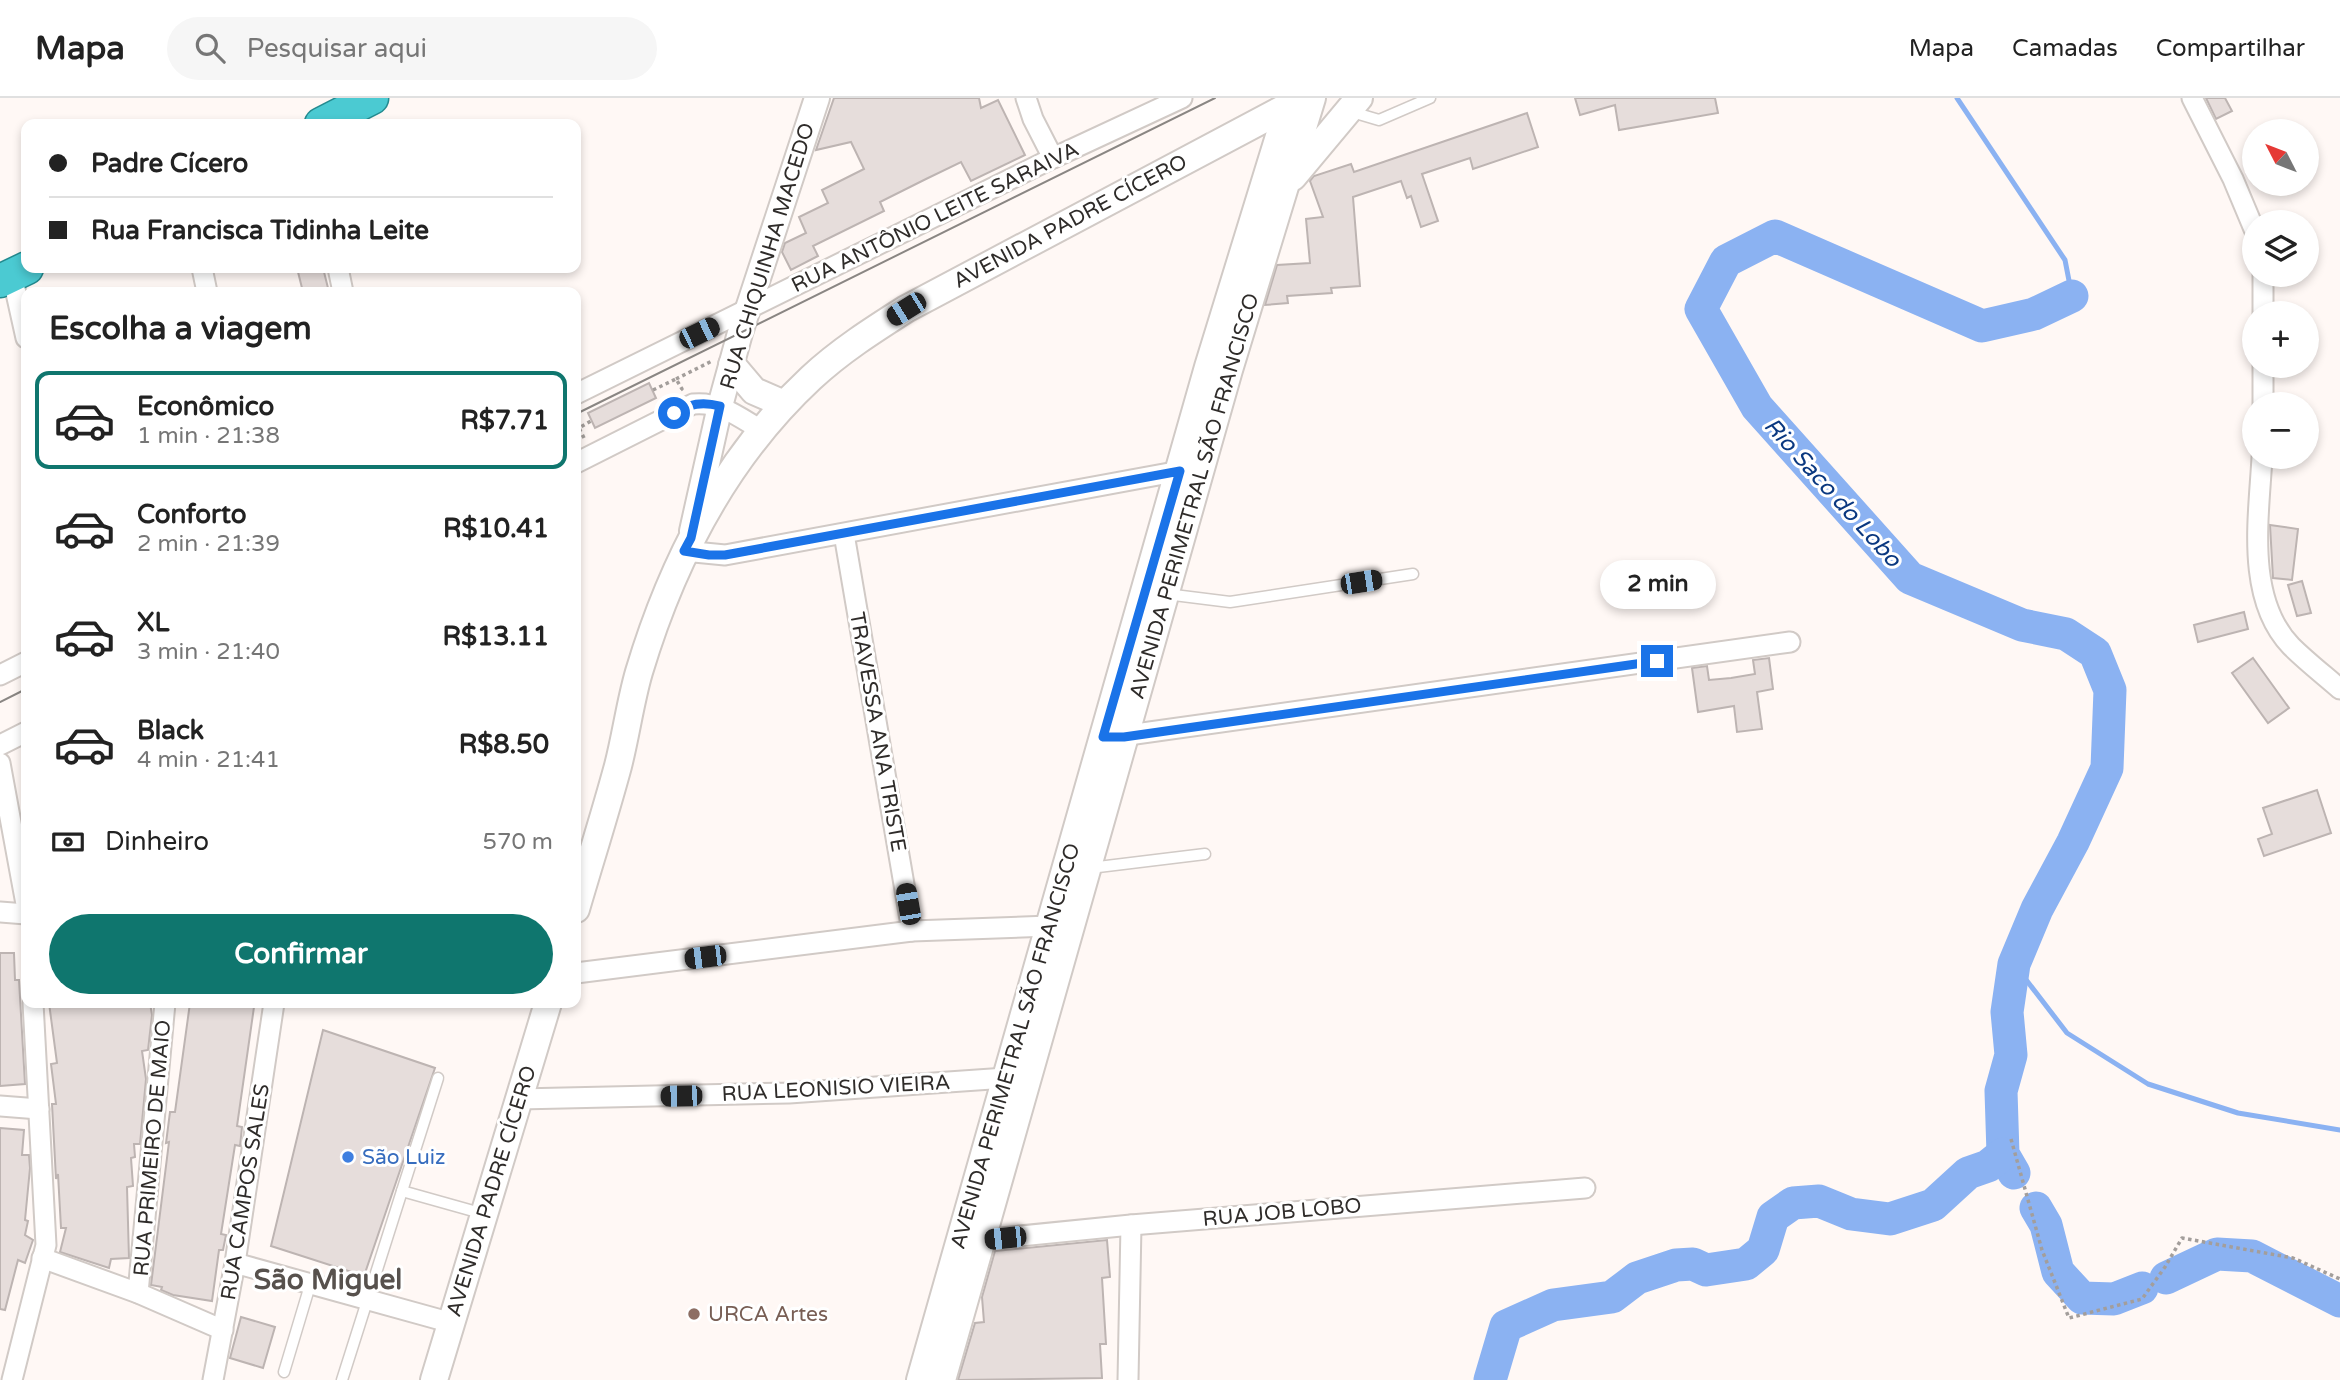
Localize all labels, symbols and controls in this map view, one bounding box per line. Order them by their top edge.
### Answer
search box [167,17,657,80]
text: Mapa [35,29,125,68]
icon: search [191,29,229,67]
text: Pesquisar aqui [247,33,427,64]
text: Mapa [1909,34,1974,63]
text: Camadas [2012,34,2118,63]
text: Compartilhar [2156,34,2305,63]
north arrow [2242,119,2319,196]
map controls [2242,119,2319,469]
street label: RUA CHIQUINHA MACEDO [715,120,820,392]
street label: RUA ANTÔNIO LEITE SARAIVA [788,137,1083,298]
text: Padre Cícero [91,148,248,179]
street label: AVENIDA PADRE CÍCERO [949,149,1191,294]
button: layers [2242,210,2319,287]
text: Rua Francisca Tidinha Leite [91,215,429,246]
car [883,289,930,329]
street label: AVENIDA PERIMETRAL SÃO FRANCISCO [1124,290,1265,702]
button: + [2242,301,2319,378]
text: Escolha a viagem [49,310,312,348]
car [676,314,723,352]
icon: car [53,389,116,452]
text: Econômico [137,391,274,422]
button: − [2242,392,2319,469]
route start [658,397,690,429]
text: R$7.71 [460,405,549,436]
water label: Rio Saco do Lobo [1758,412,1907,574]
text: 1 min · 21:38 [137,422,280,450]
icon: car [53,497,116,560]
text: Conforto [137,499,246,530]
text: R$10.41 [443,513,549,544]
text: 2 min · 21:39 [137,530,280,558]
callout: 2 min [1599,560,1715,608]
car [1339,568,1384,596]
text: 2 min [1627,570,1689,598]
icon: car [53,605,116,668]
text: XL [137,607,169,638]
street label: TRAVESSA ANA TRISTE [844,610,911,854]
text: R$13.11 [442,621,549,652]
text: 3 min · 21:40 [137,638,280,666]
route end [1641,645,1673,677]
icon: car [53,713,116,776]
text: Black [137,715,204,746]
text: R$8.50 [459,729,549,760]
text: 4 min · 21:41 [137,746,280,774]
icon: cash [49,823,87,861]
text: Dinheiro [105,826,209,857]
text: 570 m [483,828,553,856]
street label: AVENIDA PERIMETRAL SÃO FRANCISCO [945,840,1086,1252]
car [895,881,922,927]
button: Confirmar [49,914,553,994]
car [683,944,728,970]
street label: RUA PRIMEIRO DE MAIO [129,1019,176,1277]
street label: AVENIDA PADRE CÍCERO [441,1063,542,1320]
street label: RUA LEONISIO VIEIRA [721,1070,951,1107]
street label: RUA CAMPOS SALES [216,1082,275,1302]
car [660,1085,703,1107]
place label: São Luiz [362,1145,446,1170]
marker: São Luiz [340,1149,356,1165]
street label: RUA JOB LOBO [1202,1193,1362,1232]
car [984,1225,1027,1251]
district label: São Miguel [254,1263,402,1297]
place label: URCA Artes [708,1302,828,1327]
marker: URCA Artes [686,1306,702,1322]

